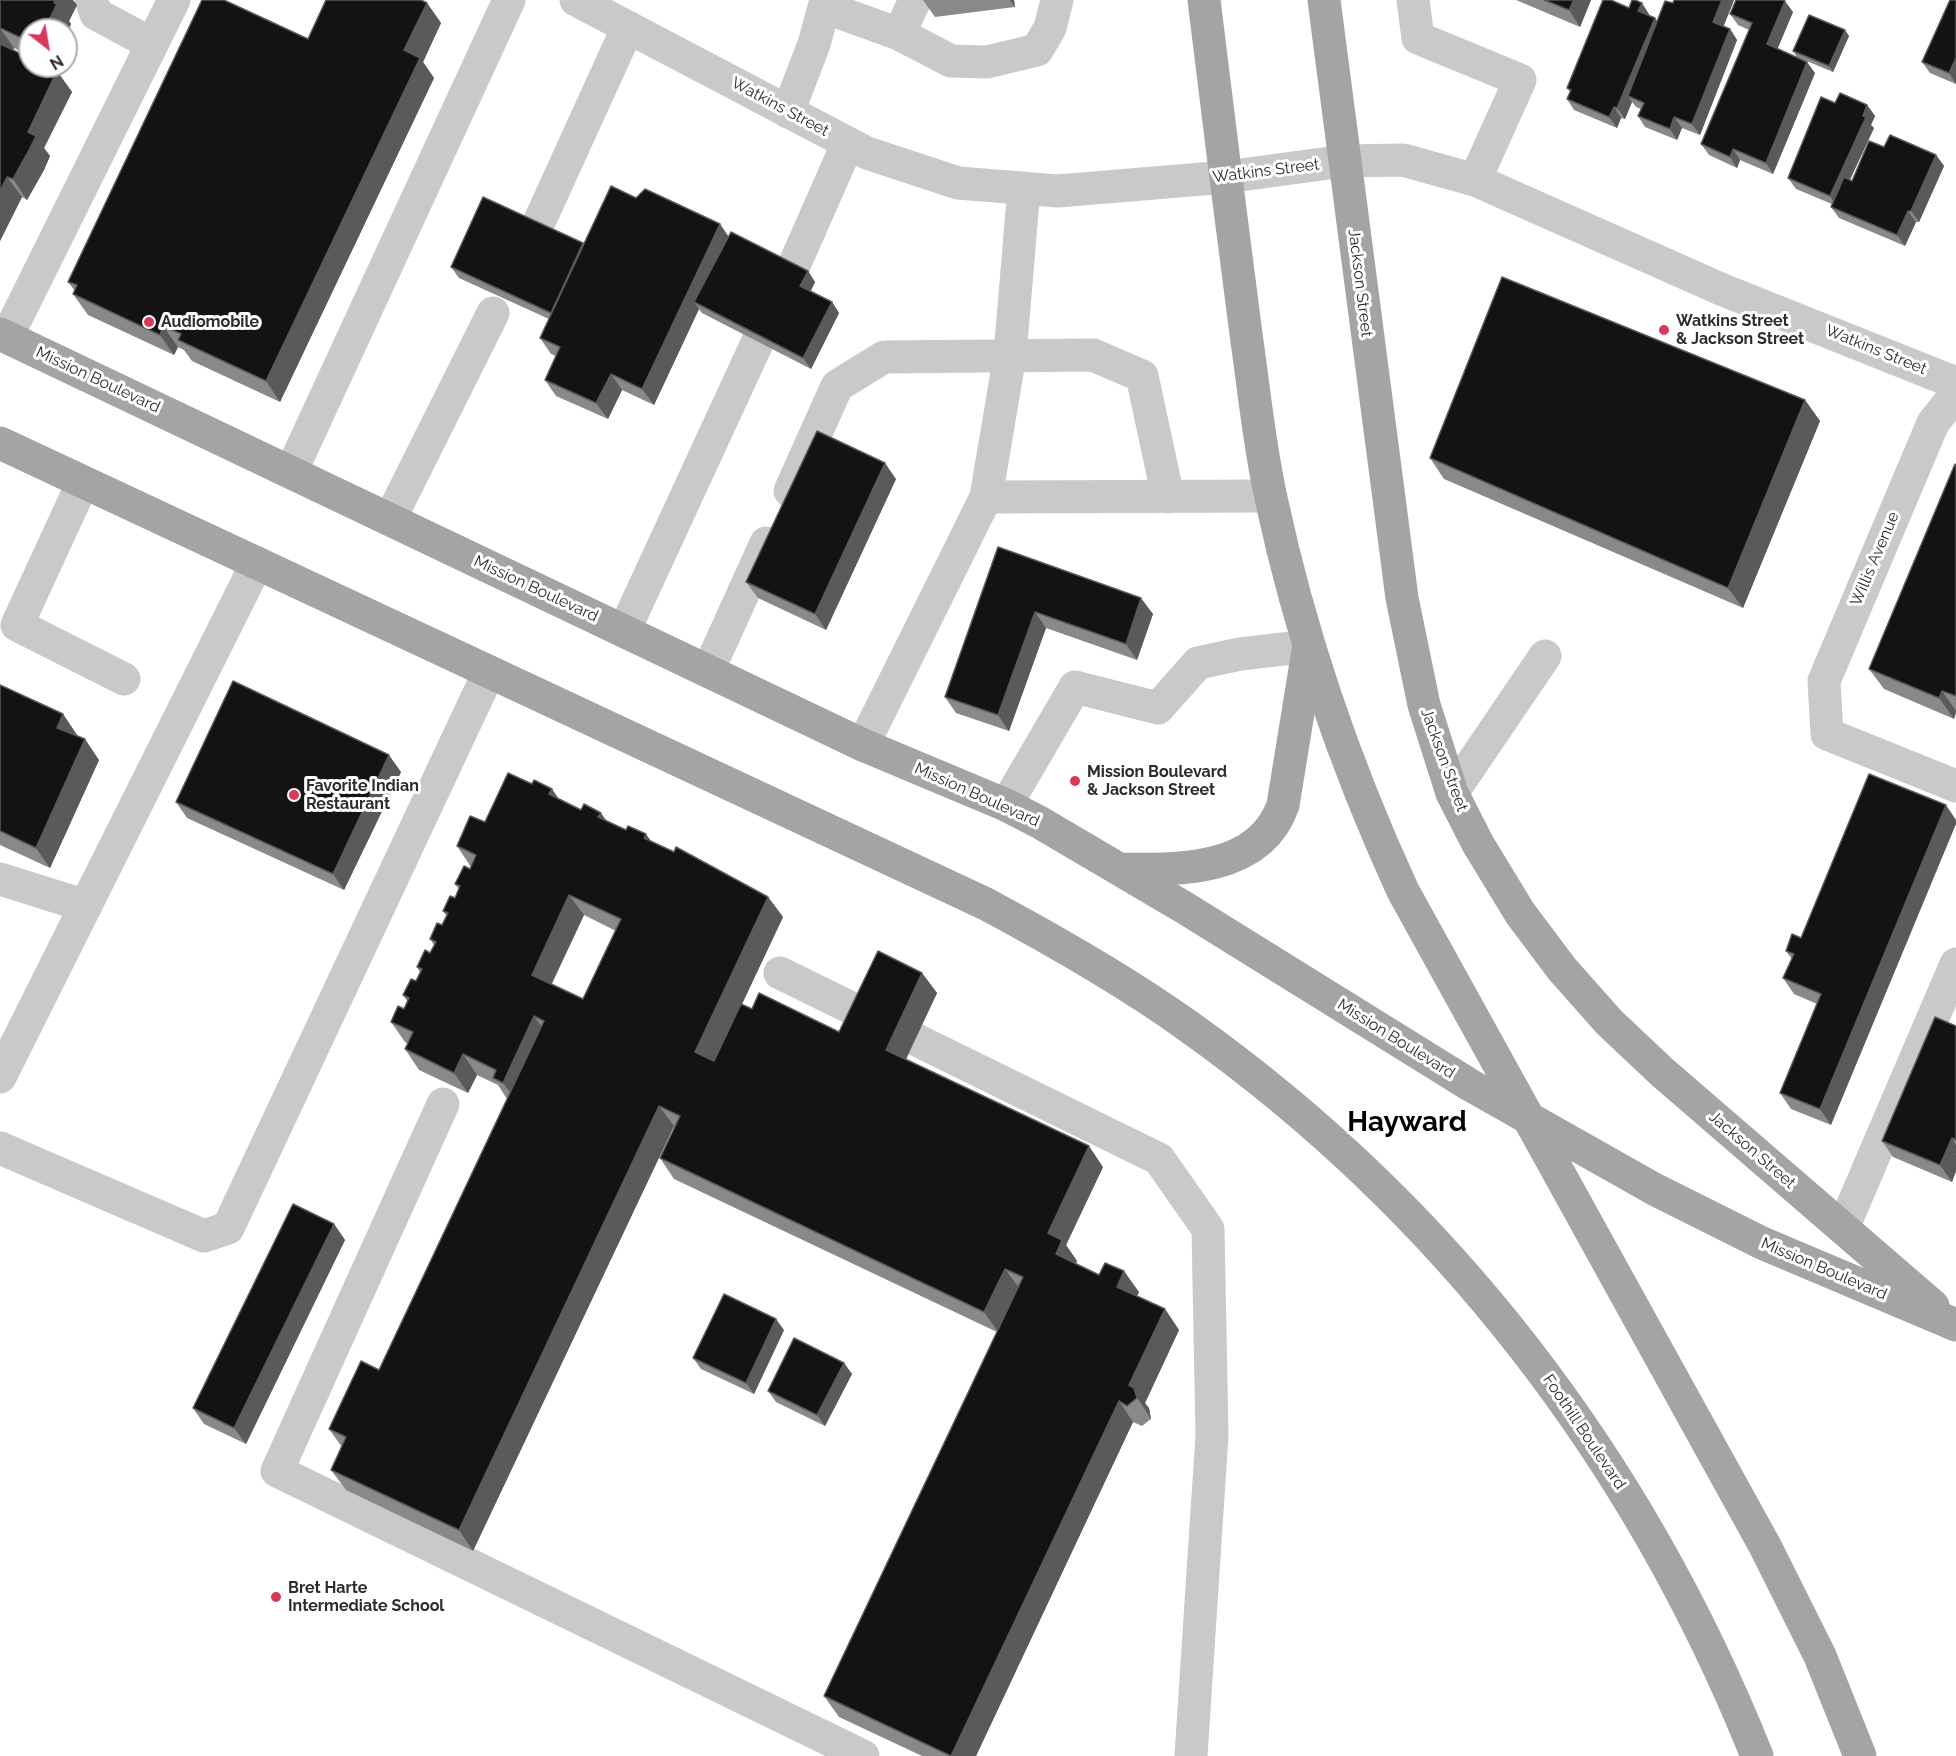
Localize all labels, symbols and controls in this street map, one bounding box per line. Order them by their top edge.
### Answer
north arrow [18,18,78,78]
text: N [46,51,67,73]
street label: Watkins Street [728,73,832,141]
street label: Watkins Street [1212,155,1320,187]
street label: Jackson Street [1344,228,1376,338]
place label: Watkins Street & Jackson Street [1676,311,1804,349]
place label: Audiomobile [161,312,259,332]
marker: Audiomobile [142,315,156,329]
street label: Watkins Street [1823,321,1929,379]
marker: Watkins Street & Jackson Street [1657,323,1671,337]
street label: Mission Boulevard [33,343,163,417]
street label: Willis Avenue [1847,509,1903,609]
street label: Mission Boulevard [471,552,601,626]
street label: Jackson Street [1416,706,1472,814]
street label: Mission Boulevard [911,759,1043,831]
place label: Mission Boulevard & Jackson Street [1087,762,1227,800]
marker: Mission Boulevard & Jackson Street [1068,774,1082,788]
place label: Favorite Indian Restaurant [306,776,419,814]
marker: Favorite Indian Restaurant [287,788,301,802]
street label: Mission Boulevard [1334,995,1458,1083]
district label: Hayward [1347,1106,1467,1140]
street label: Jackson Street [1705,1107,1799,1193]
street label: Mission Boulevard [1758,1234,1890,1304]
street label: Foothill Boulevard [1538,1371,1630,1493]
place label: Bret Harte Intermediate School [288,1578,444,1616]
marker: Bret Harte Intermediate School [269,1590,283,1604]

